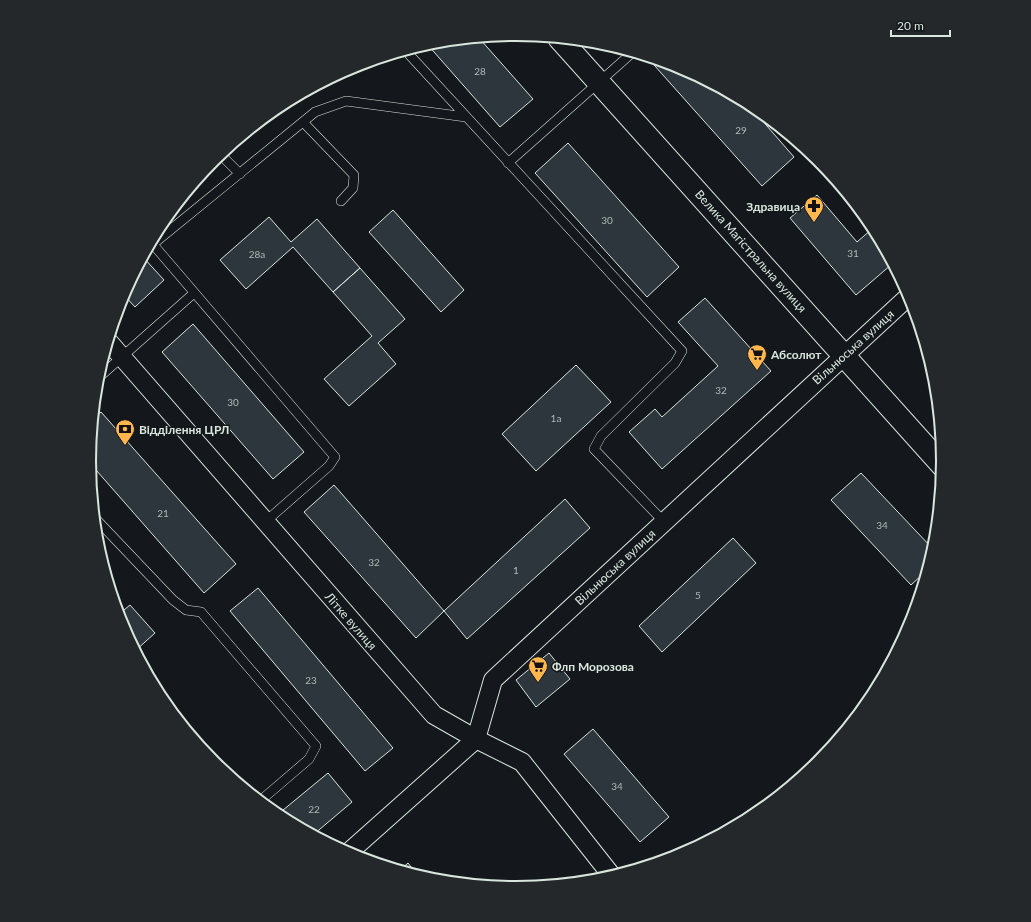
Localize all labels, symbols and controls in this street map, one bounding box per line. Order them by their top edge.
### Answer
scale bar [891,12,950,38]
text: 20 m [897,18,924,33]
house number: 28 [474,65,486,77]
house number: 29 [735,124,747,136]
street label: Велика Магістральна вулиця [692,187,810,315]
pharmacy icon: Здравица [803,195,825,223]
place label: Здравица [746,199,800,214]
house number: 30 [601,214,613,226]
house number: 31 [847,247,859,259]
house number: 28а [249,248,265,260]
street label: Вільнюська вулиця [809,306,897,388]
supermarket icon: Абсолют [746,343,768,371]
place label: Абсолют [770,347,822,362]
house number: 32 [715,384,727,396]
house number: 30 [227,396,239,408]
house number: 1а [551,412,561,424]
bank icon: Відділення ЦРЛ [114,418,136,446]
place label: Відділення ЦРЛ [139,422,230,437]
house number: 21 [157,507,169,519]
house number: 34 [876,519,888,531]
street label: Вільнюська вулиця [572,526,658,608]
house number: 32 [368,556,380,568]
house number: 1 [513,564,519,576]
street label: Літке вулиця [321,588,380,653]
house number: 5 [695,589,701,601]
supermarket icon: Флп Морозова [527,655,549,683]
place label: Флп Морозова [552,659,634,674]
house number: 23 [305,674,317,686]
house number: 34 [611,780,623,792]
house number: 22 [308,803,320,815]

